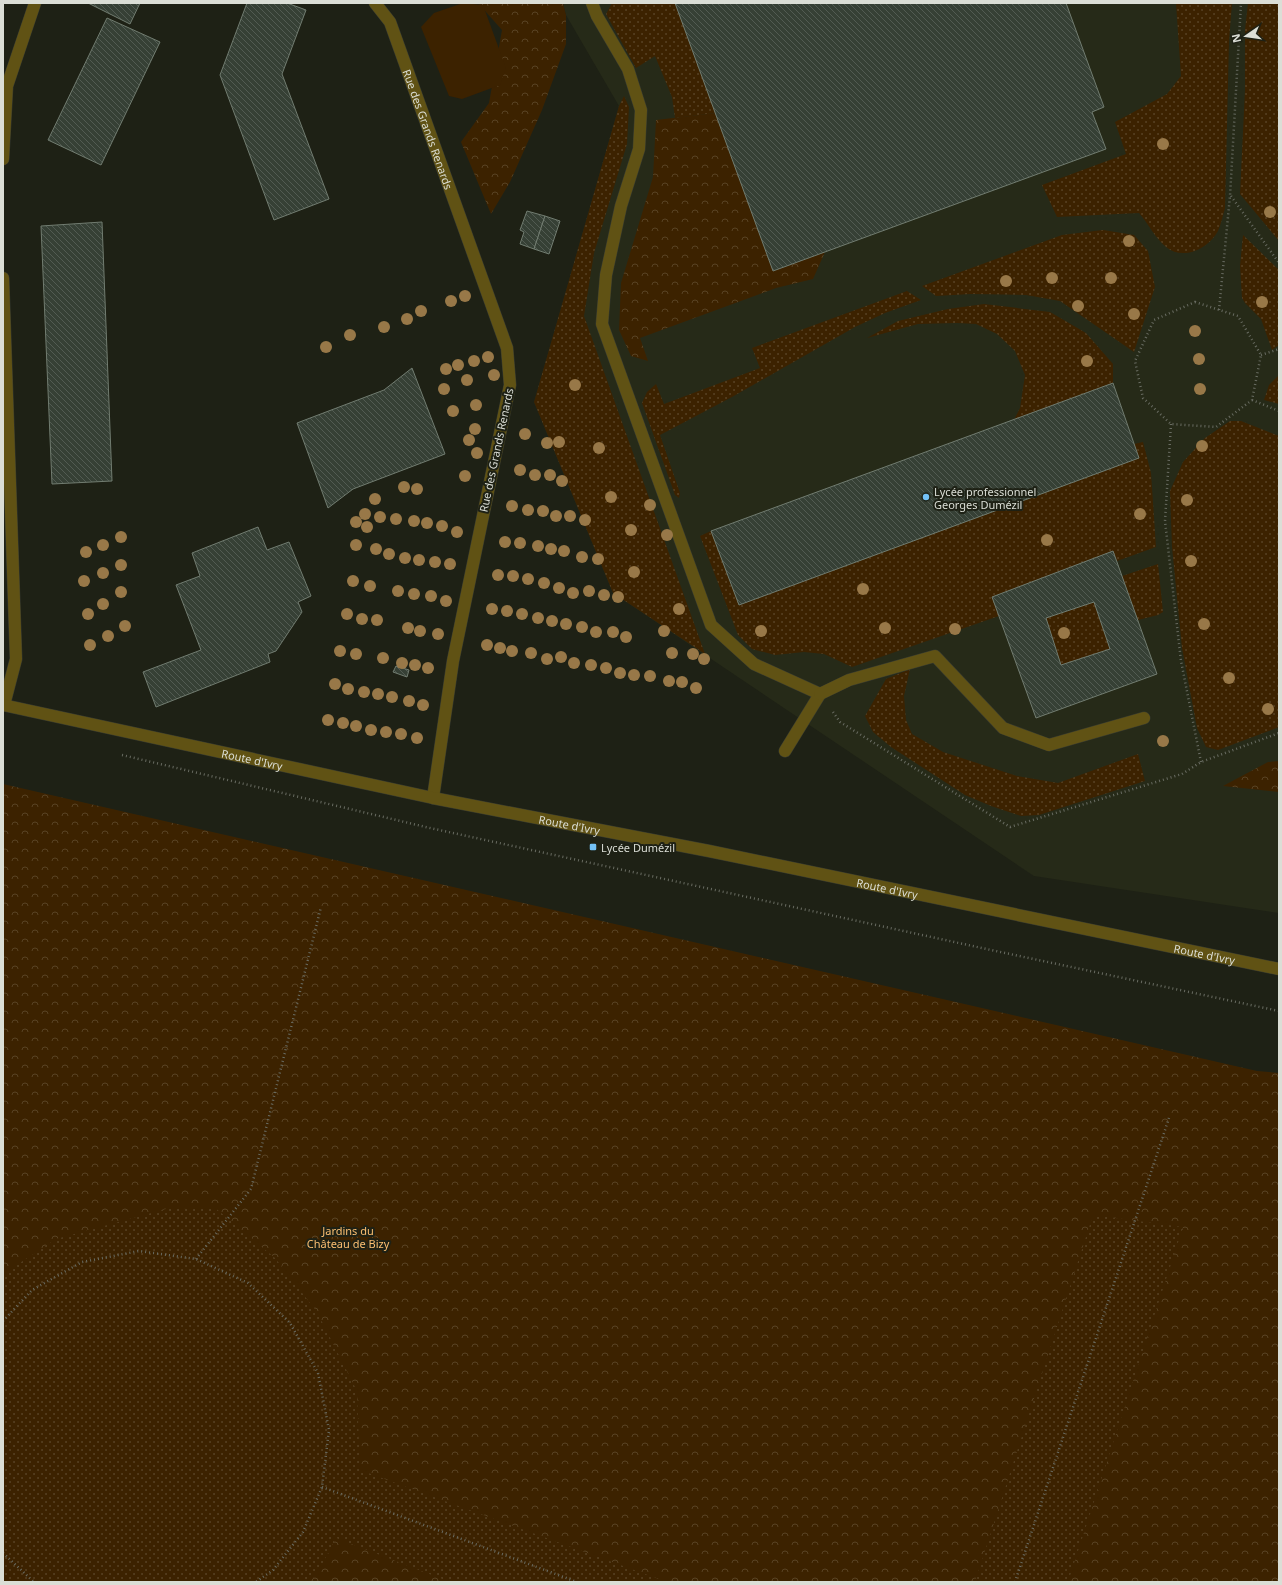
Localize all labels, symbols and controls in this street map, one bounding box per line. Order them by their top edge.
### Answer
north arrow [1226,16,1266,56]
text: N [1227,32,1244,44]
street label: Rue des Grands Renards [400,67,457,191]
street label: Rue des Grands Renards [476,387,516,513]
place label: Lycée professionnel Georges Dumézil [934,484,1036,512]
marker: Lycée professionnel Georges Dumézil [921,492,931,502]
street label: Route d'Ivry [220,745,285,773]
street label: Route d'Ivry [538,811,602,838]
place label: Lycée Dumézil [601,840,675,855]
marker: Lycée Dumézil [588,842,598,852]
street label: Route d'Ivry [855,874,920,902]
street label: Route d'Ivry [1173,940,1237,967]
park label: Jardins du Château de Bizy [307,1223,390,1251]

